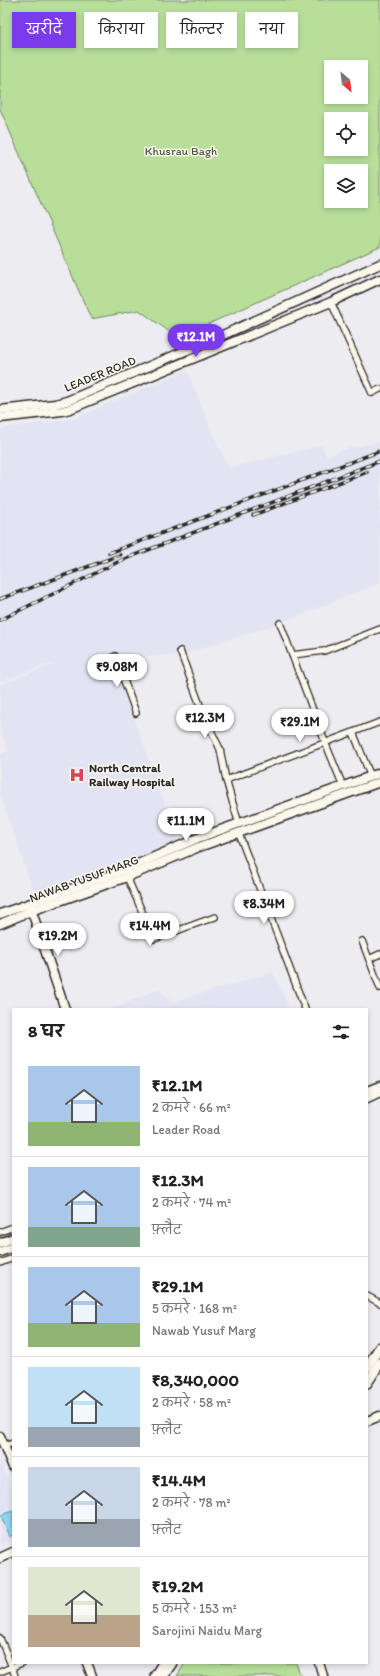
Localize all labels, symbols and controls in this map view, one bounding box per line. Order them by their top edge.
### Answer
chip: खरीदें [12,12,76,48]
chip: किराया [84,12,158,48]
chip: फ़िल्टर [166,12,237,48]
chip: नया [245,12,298,48]
north arrow [324,60,368,104]
map controls [324,60,368,208]
button: locate [324,112,368,156]
park label: Khusrau Bagh [145,144,217,158]
button: layers [324,164,368,208]
pin: ₹12.1M [163,324,229,358]
text: ₹12.1M [177,329,215,344]
street label: LEADER ROAD [62,353,138,395]
pin: ₹9.08M [84,654,150,688]
text: ₹9.08M [96,659,138,674]
pin: ₹12.3M [172,705,238,739]
pin: ₹29.1M [267,709,333,743]
text: ₹12.3M [185,710,225,725]
text: ₹29.1M [280,714,320,729]
place label: North Central Railway Hospital [89,761,175,790]
hospital icon: North Central Railway Hospital [68,766,86,784]
pin: ₹11.1M [153,808,219,842]
text: ₹11.1M [167,813,205,828]
street label: NAWAB YUSUF MARG [27,853,141,905]
pin: ₹8.34M [231,891,297,925]
text: ₹8.34M [243,896,285,911]
pin: ₹14.4M [117,913,183,947]
text: ₹14.4M [129,918,171,933]
pin: ₹19.2M [25,923,91,957]
text: ₹19.2M [38,928,78,943]
text: 8 घर [28,1021,64,1041]
icon: filters [330,1021,352,1043]
text: ₹12.1M [152,1075,203,1095]
icon: home [60,1082,108,1130]
text: 2 कमरे · 66 m² [152,1100,231,1115]
text: Leader Road [152,1122,220,1137]
text: ₹12.3M [152,1170,204,1190]
icon: home [60,1183,108,1231]
text: 2 कमरे · 74 m² [152,1195,231,1210]
text: फ़्लैट [152,1222,182,1237]
text: ₹29.1M [152,1276,204,1296]
icon: home [60,1283,108,1331]
text: 5 कमरे · 168 m² [152,1301,237,1316]
text: Nawab Yusuf Marg [152,1323,256,1338]
text: ₹8,340,000 [152,1370,239,1390]
icon: home [60,1383,108,1431]
text: 2 कमरे · 58 m² [152,1395,231,1410]
text: फ़्लैट [152,1422,182,1437]
text: ₹14.4M [152,1470,206,1490]
icon: home [60,1483,108,1531]
text: 2 कमरे · 78 m² [152,1495,231,1510]
text: फ़्लैट [152,1522,182,1537]
text: ₹19.2M [152,1576,204,1596]
icon: home [60,1583,108,1631]
text: 5 कमरे · 153 m² [152,1601,237,1616]
text: Sarojini Naidu Marg [152,1623,262,1638]

